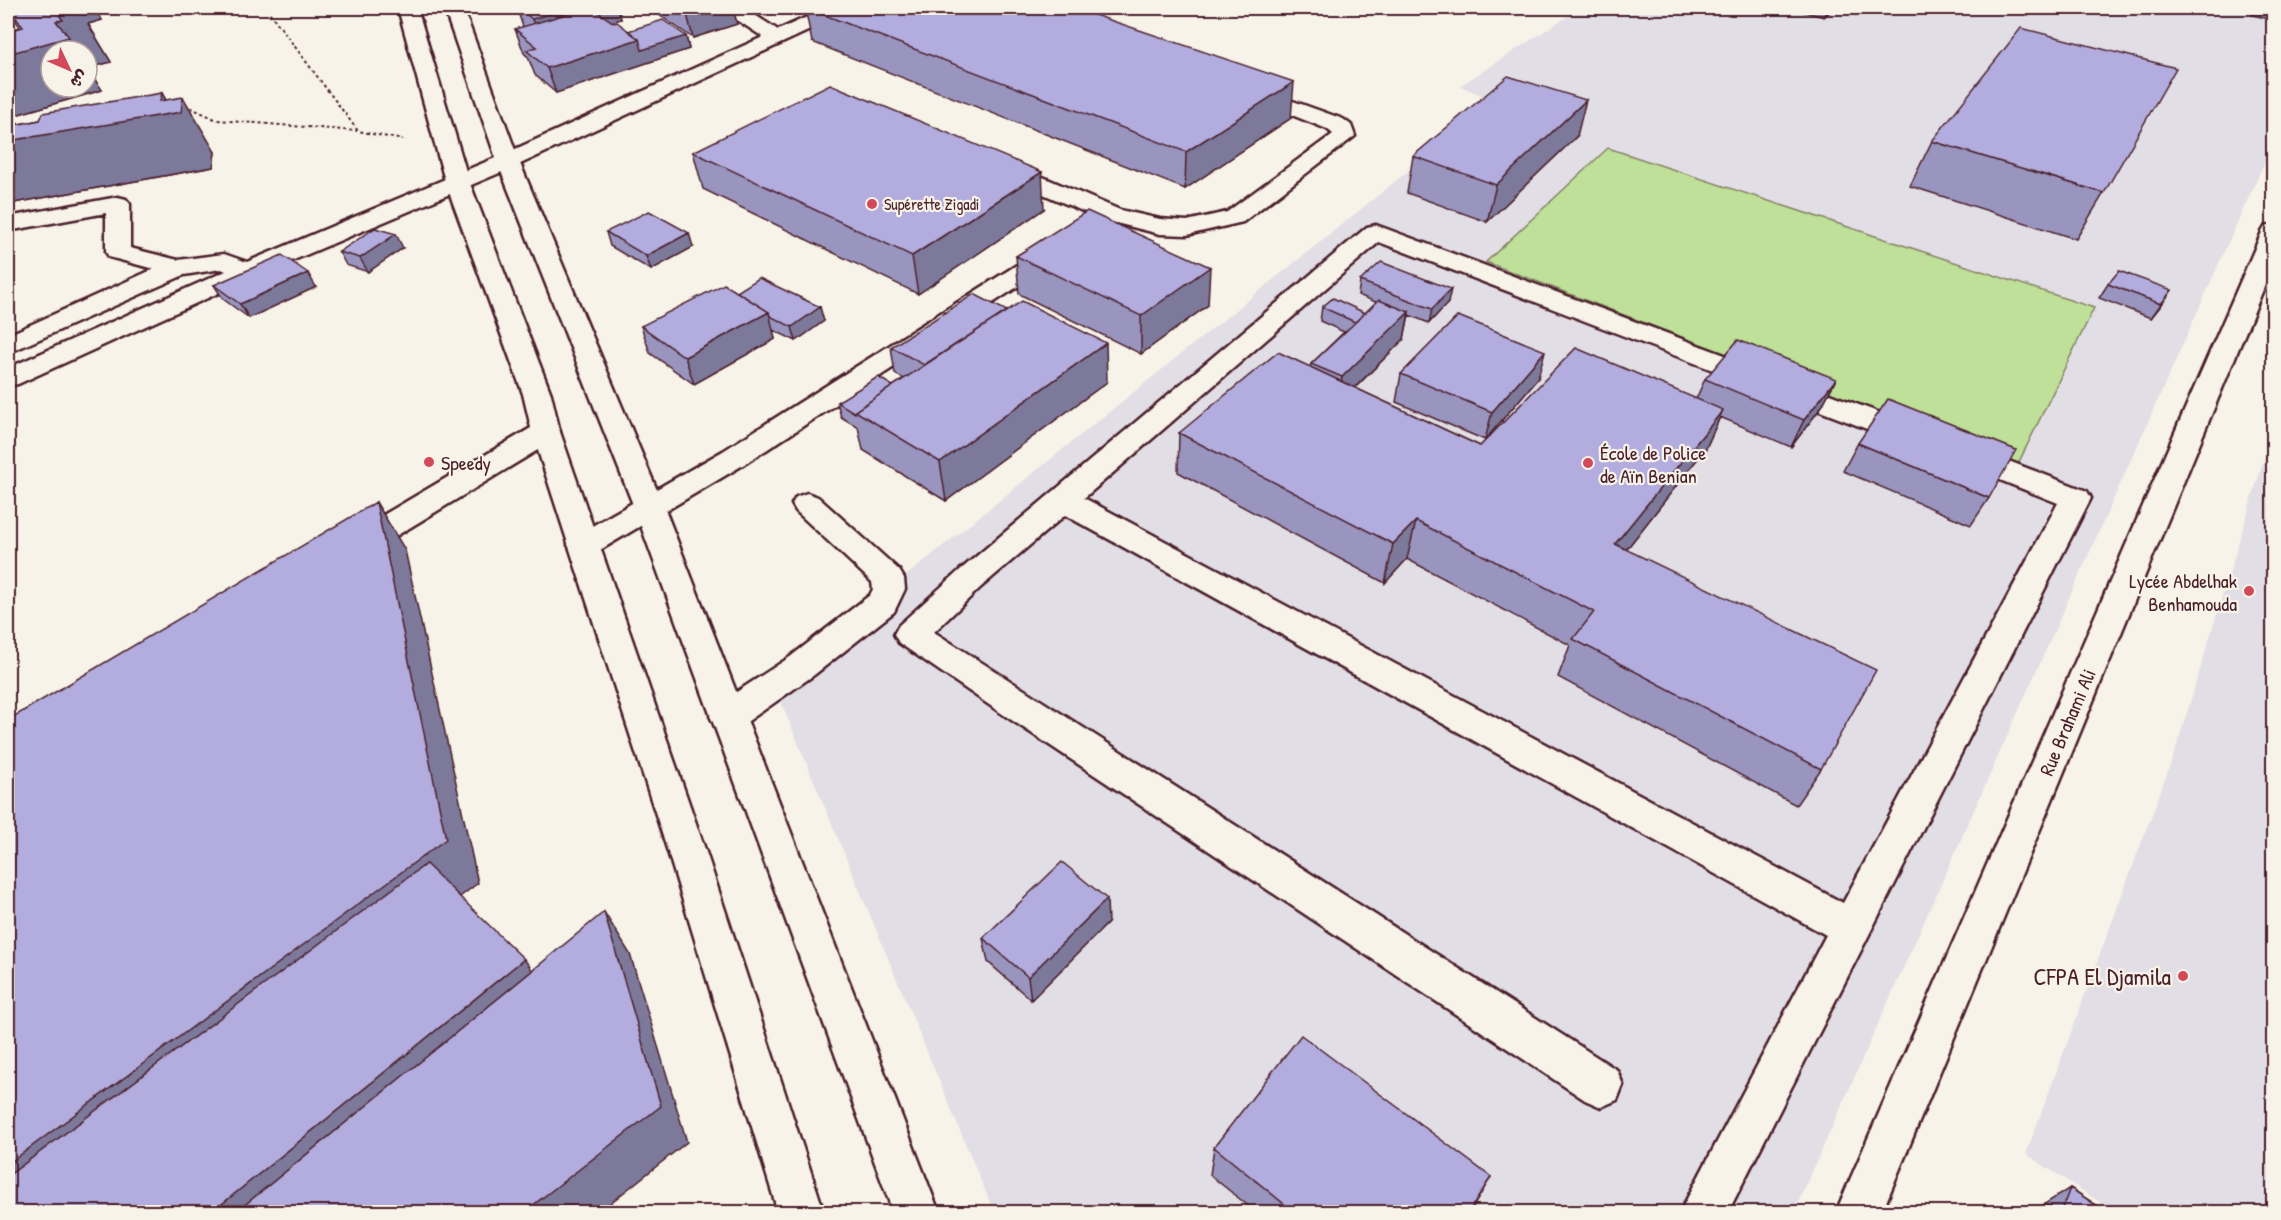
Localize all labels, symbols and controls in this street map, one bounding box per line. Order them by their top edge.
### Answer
north arrow [39,39,99,99]
text: ش [66,65,94,93]
place label: Supérette Zigadi [884,193,979,215]
marker: Supérette Zigadi [865,197,879,211]
place label: École de Police de Aïn Benian [1600,439,1706,489]
place label: Speedy [441,449,491,476]
marker: Speedy [422,455,436,469]
marker: École de Police de Aïn Benian [1581,456,1595,470]
place label: Lycée Abdelhak Benhamouda [2129,567,2237,617]
marker: Lycée Abdelhak Benhamouda [2242,584,2256,598]
street label: Rue Brahami Ali [2032,664,2102,780]
place label: CFPA El Djamila [2034,960,2171,992]
marker: CFPA El Djamila [2176,969,2190,983]

